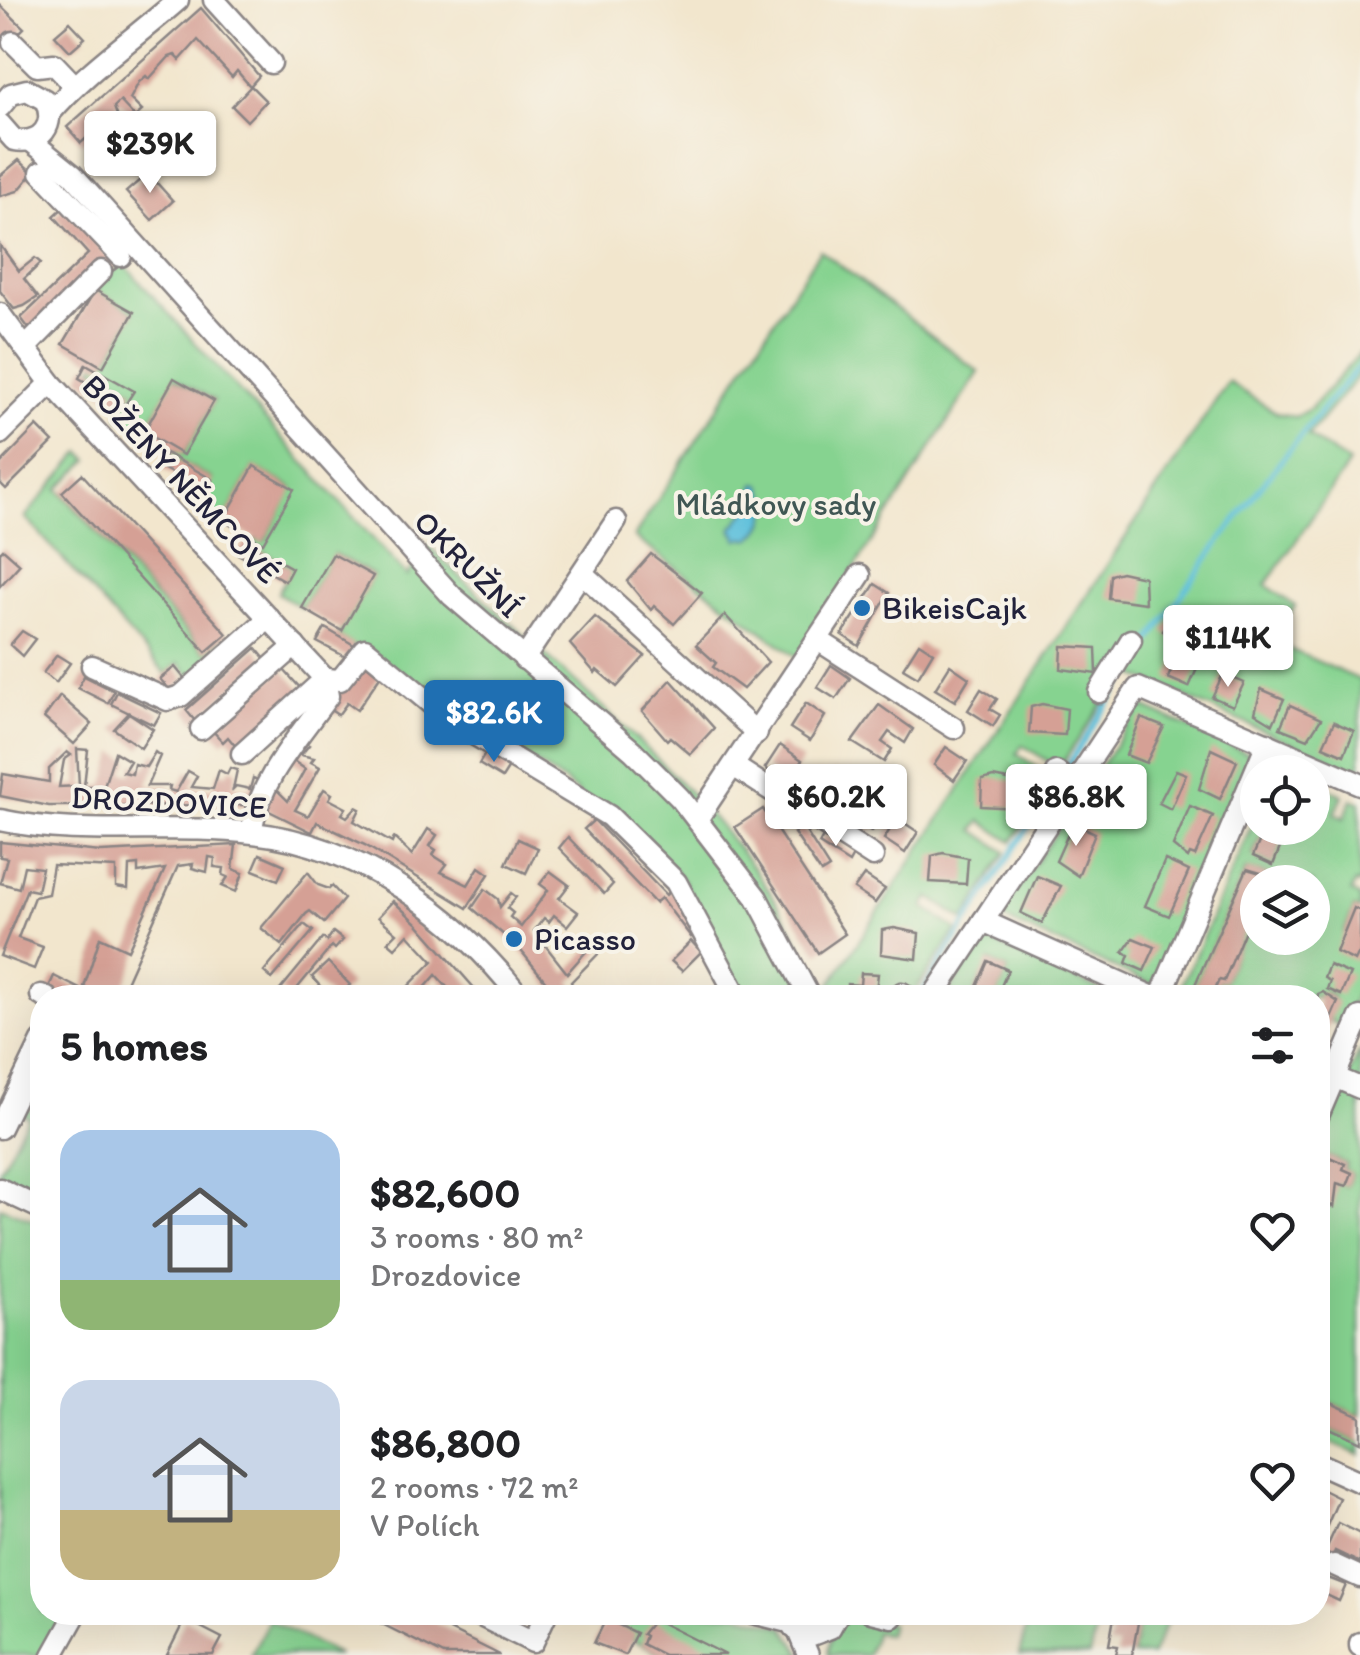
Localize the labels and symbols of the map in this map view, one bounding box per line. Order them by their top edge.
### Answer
pin: $239K [80,111,220,196]
street label: BOŽENY NĚMCOVÉ [74,367,288,591]
park label: Mládkovy sady [676,485,876,523]
street label: OKRUŽNÍ [406,502,530,626]
place label: BikeisCajk [882,589,1027,627]
marker: BikeisCajk [851,597,873,619]
pin: $114K [1158,605,1298,690]
pin: $82.6K [413,680,575,765]
pin: $60.2K [755,764,917,849]
pin: $86.8K [995,764,1157,849]
street label: DROZDOVICE [70,778,268,826]
place label: Picasso [534,920,636,958]
marker: Picasso [503,928,525,950]

